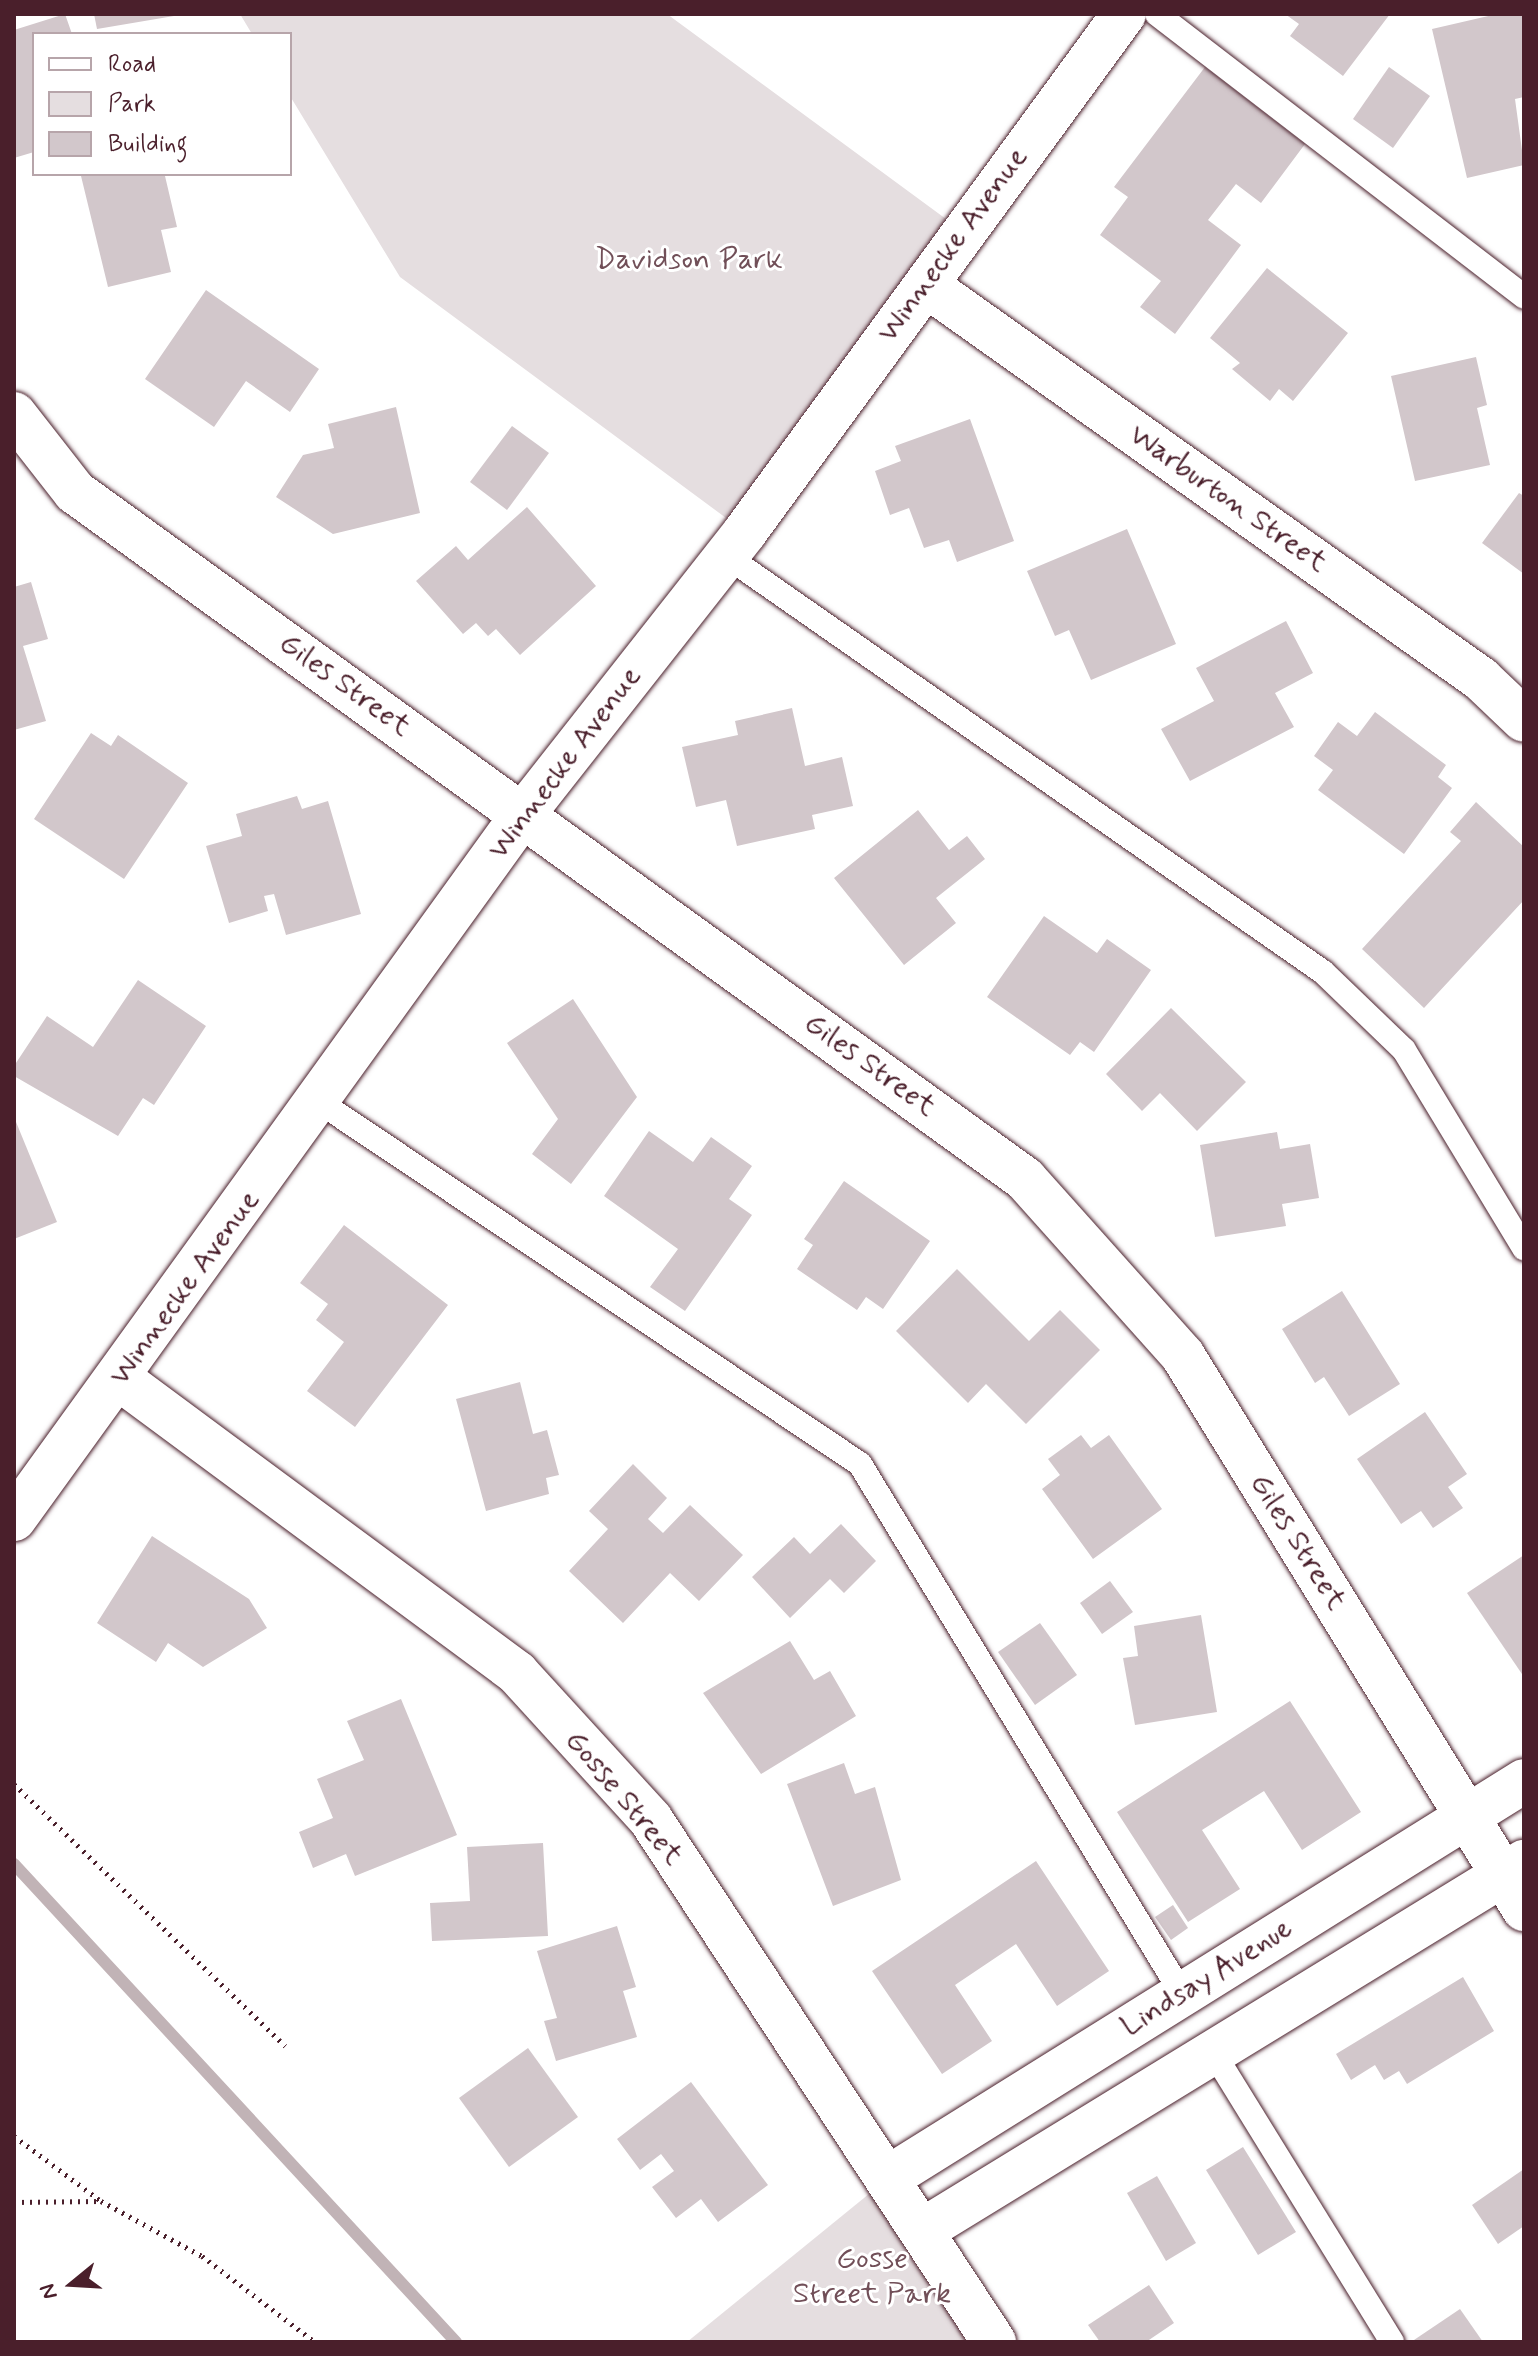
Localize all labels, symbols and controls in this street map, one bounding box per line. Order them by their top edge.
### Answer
legend [32,32,292,176]
text: Road [108,49,156,80]
text: Park [108,89,156,120]
text: Building [108,129,188,160]
street label: Winnecke Avenue [870,140,1036,350]
park label: Davidson Park [598,242,780,278]
street label: Warburton Street [1122,417,1334,581]
street label: Giles Street [272,625,418,745]
street label: Winnecke Avenue [481,659,649,867]
street label: Giles Street [797,1005,943,1125]
street label: Winnecke Avenue [102,1183,268,1393]
street label: Giles Street [1242,1467,1354,1617]
street label: Gosse Street [557,1723,691,1873]
street label: Lindsay Avenue [1111,1909,1303,2047]
park label: Gosse Street Park [795,2241,949,2312]
north arrow [32,2244,112,2324]
text: N [34,2280,65,2303]

